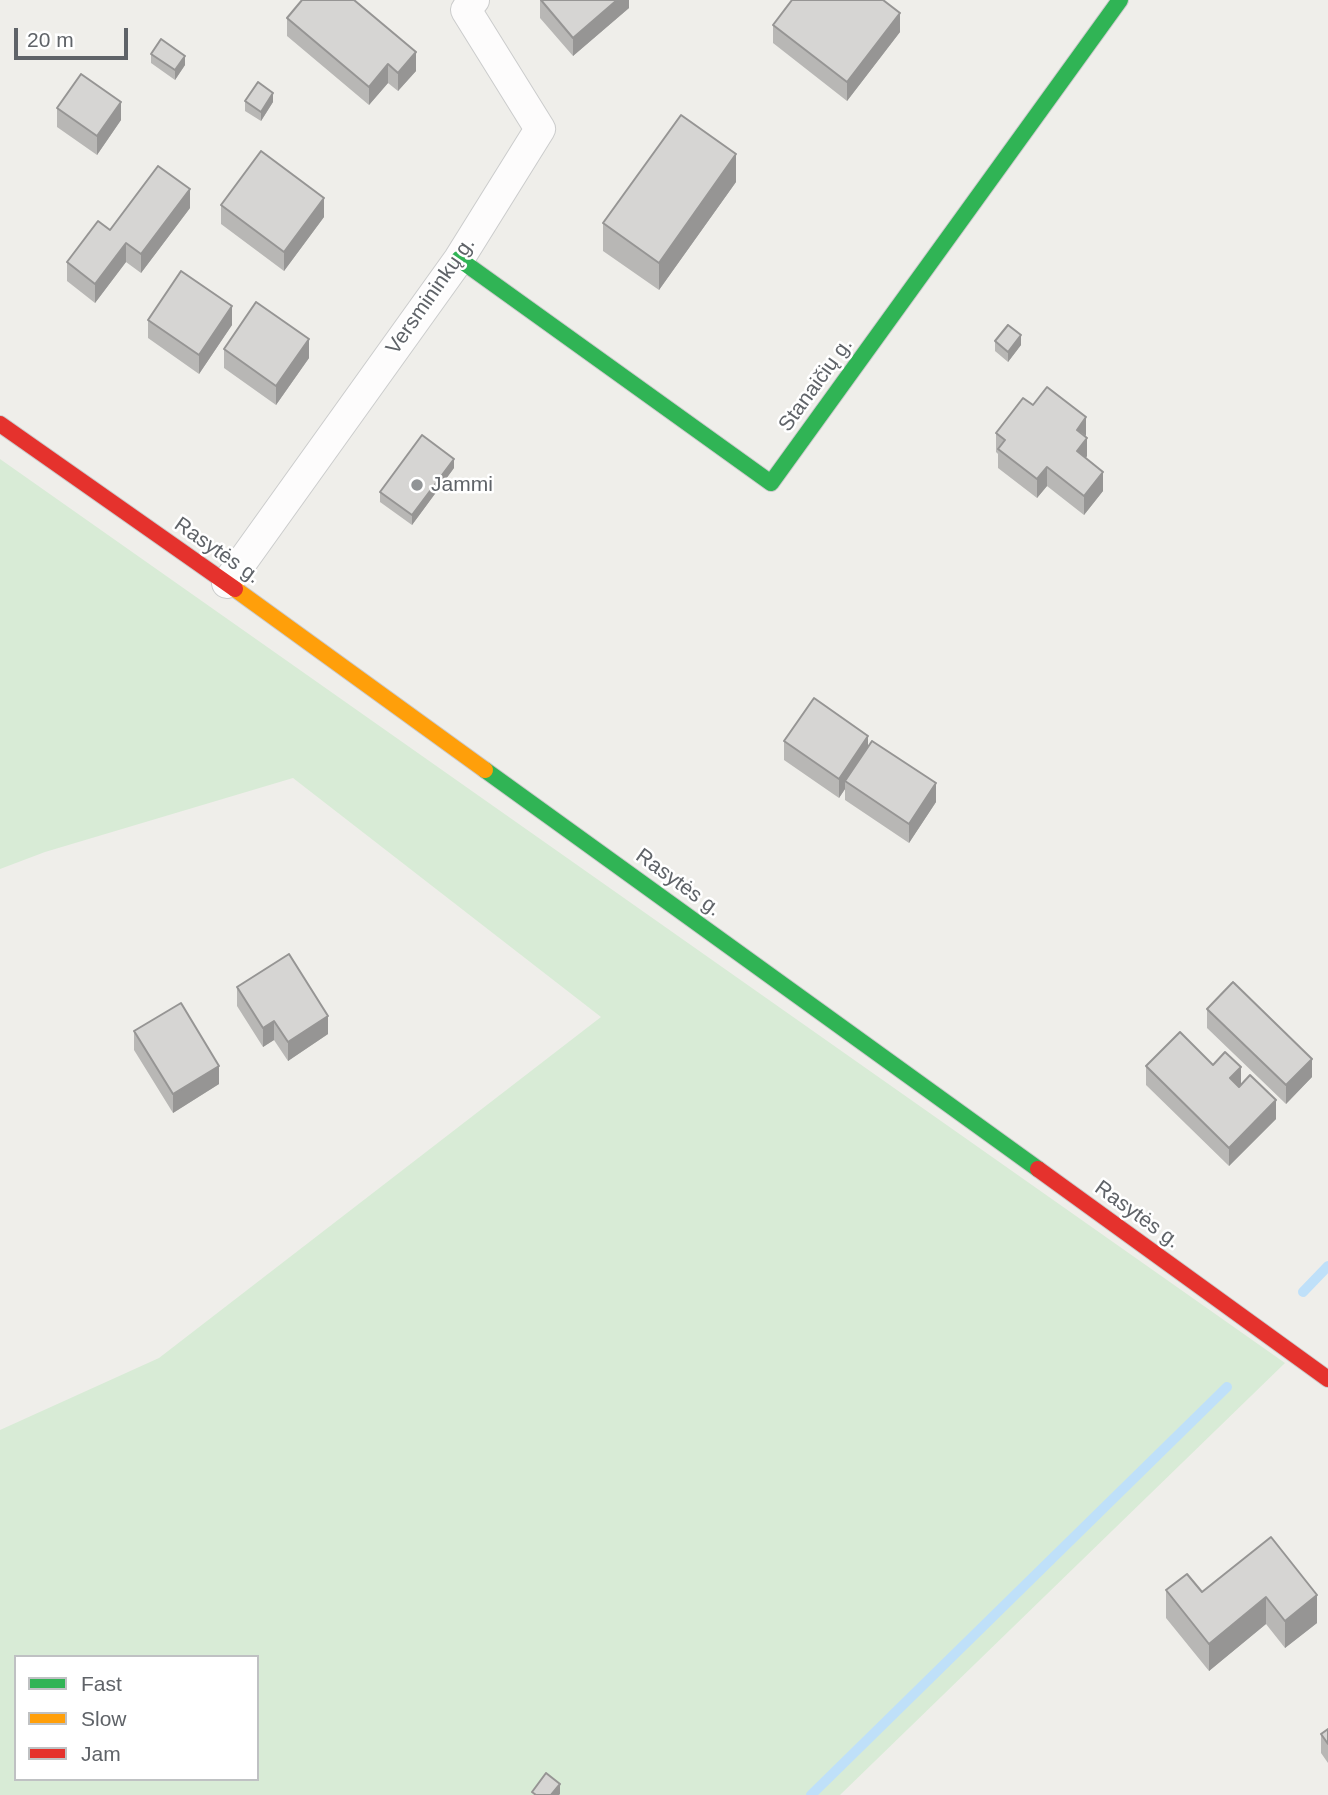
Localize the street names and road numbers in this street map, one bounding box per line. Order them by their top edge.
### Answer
street label: Versmininkų g. [381,232,481,360]
street label: Stanaičių g. [774,333,858,437]
street label: Rasytės g. [169,512,265,590]
street label: Rasytės g. [630,844,726,922]
street label: Rasytės g. [1089,1176,1185,1254]

